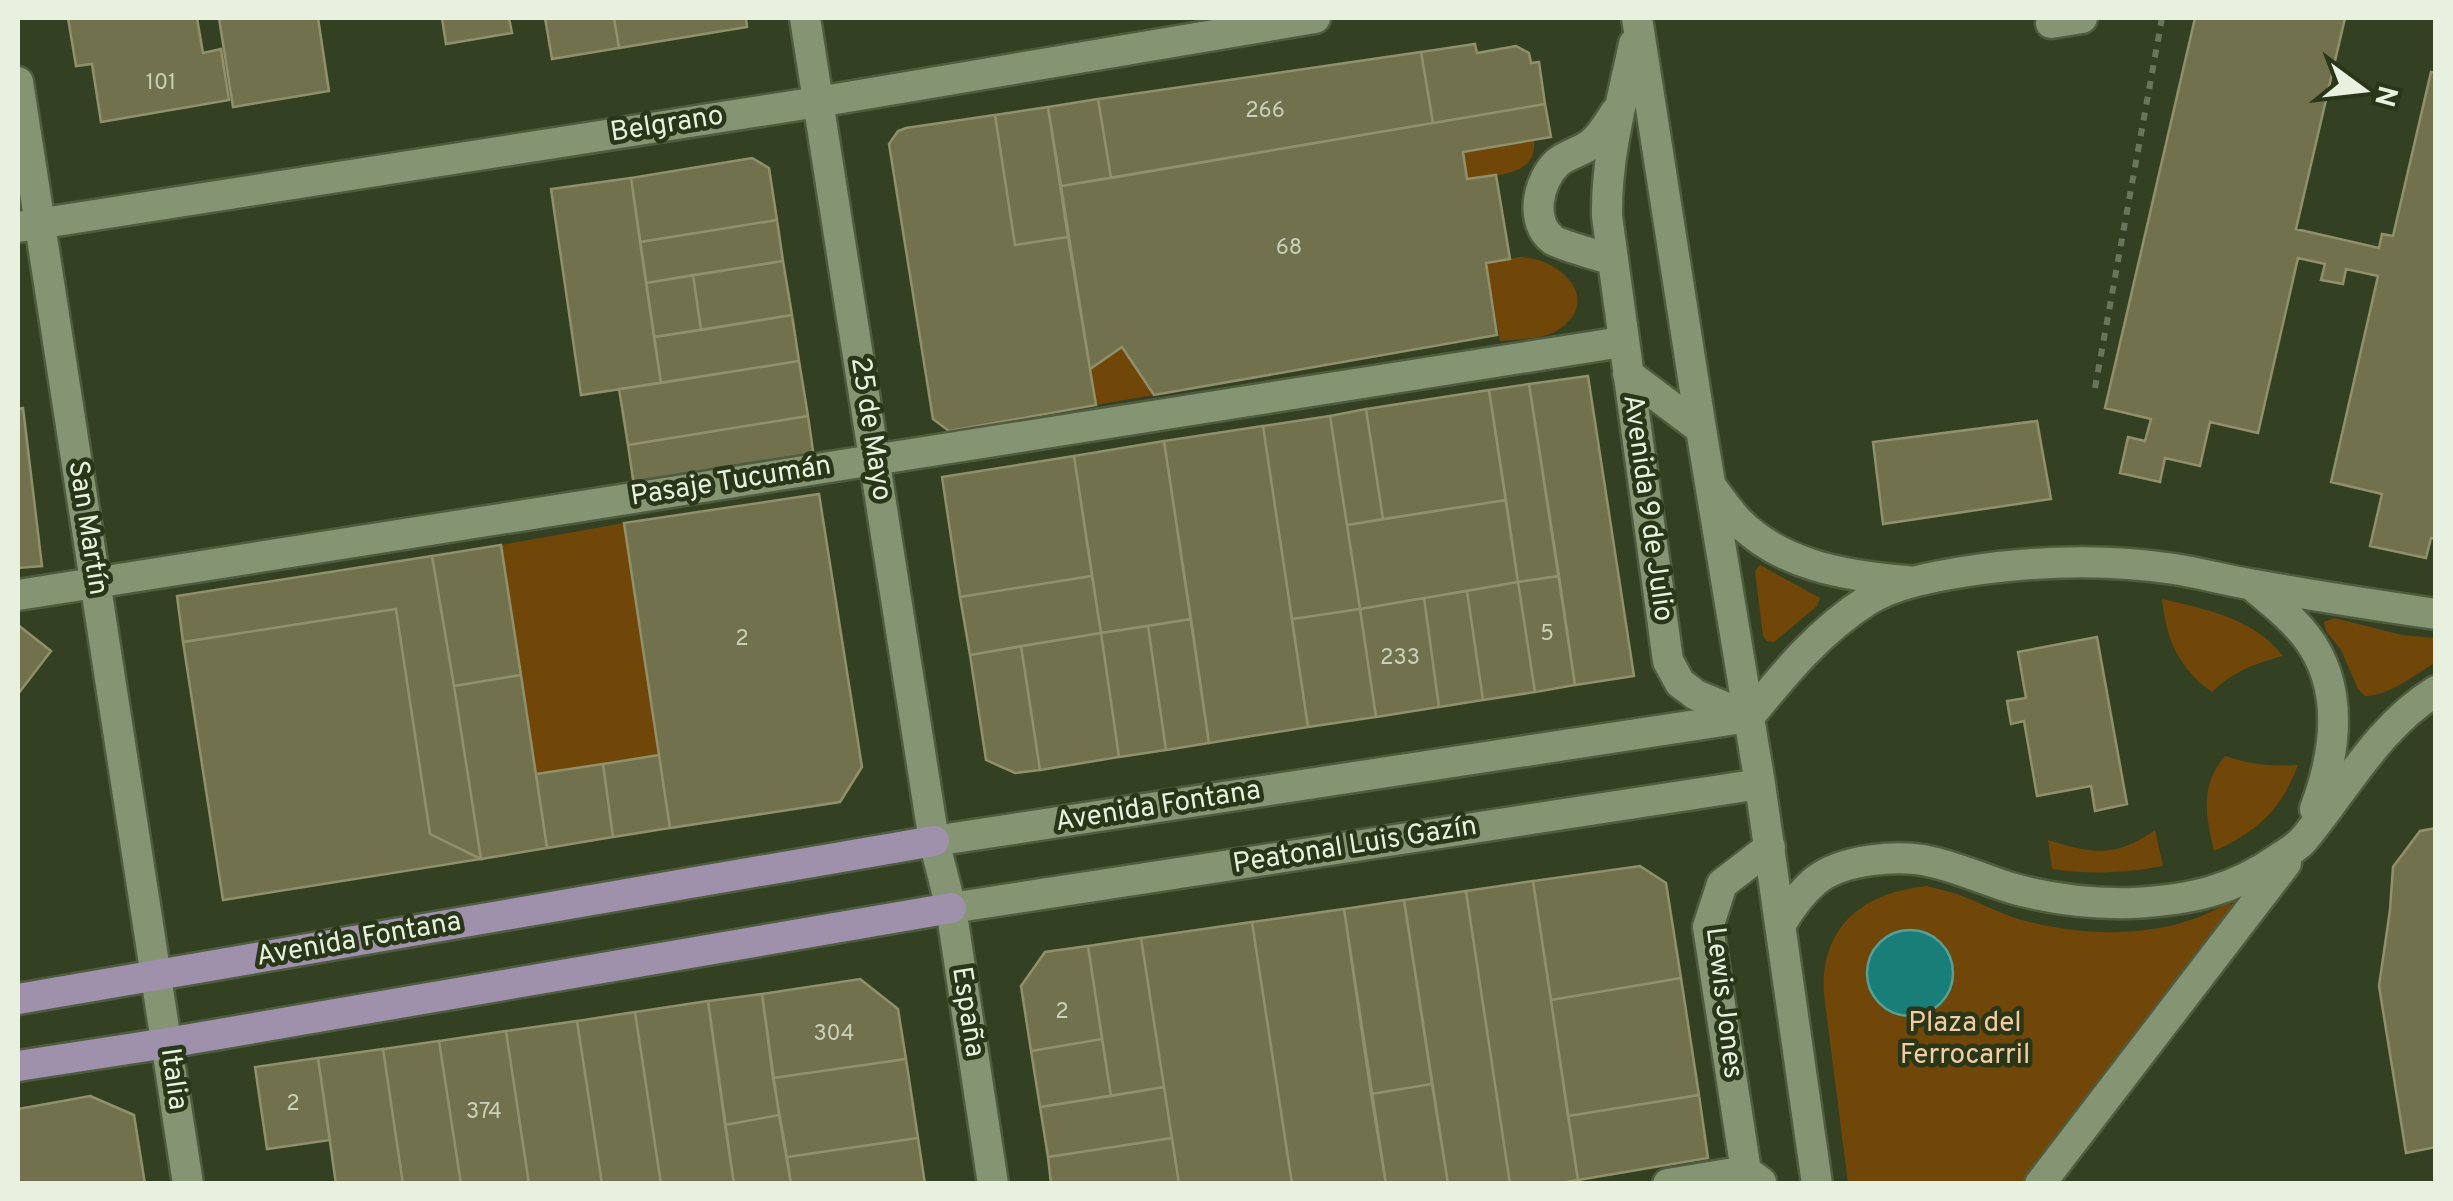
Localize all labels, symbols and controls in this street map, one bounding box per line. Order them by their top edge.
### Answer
north arrow [2313,40,2413,140]
house number: 101 [146,70,176,97]
text: N [2364,81,2404,110]
street label: Belgrano [608,98,726,152]
house number: 266 [1245,98,1285,125]
house number: 68 [1276,235,1302,262]
street label: 25 de Mayo [841,355,899,503]
street label: Avenida 9 de Julio [1613,392,1681,624]
street label: Pasaje Tucumán [628,448,834,516]
street label: San Martín [59,458,115,598]
house number: 5 [1540,621,1554,648]
house number: 2 [735,626,749,653]
house number: 233 [1380,645,1420,672]
street label: Avenida Fontana [1053,773,1263,841]
street label: Peatonal Luis Gazín [1230,809,1480,883]
street label: Avenida Fontana [254,904,464,976]
street label: Lewis Jones [1696,925,1750,1081]
street label: España [942,964,992,1060]
house number: 2 [1055,999,1069,1026]
park label: Plaza del Ferrocarril [1900,1006,2030,1074]
house number: 304 [814,1021,854,1048]
street label: Italia [151,1046,195,1112]
house number: 2 [286,1091,300,1118]
house number: 374 [466,1099,502,1126]

